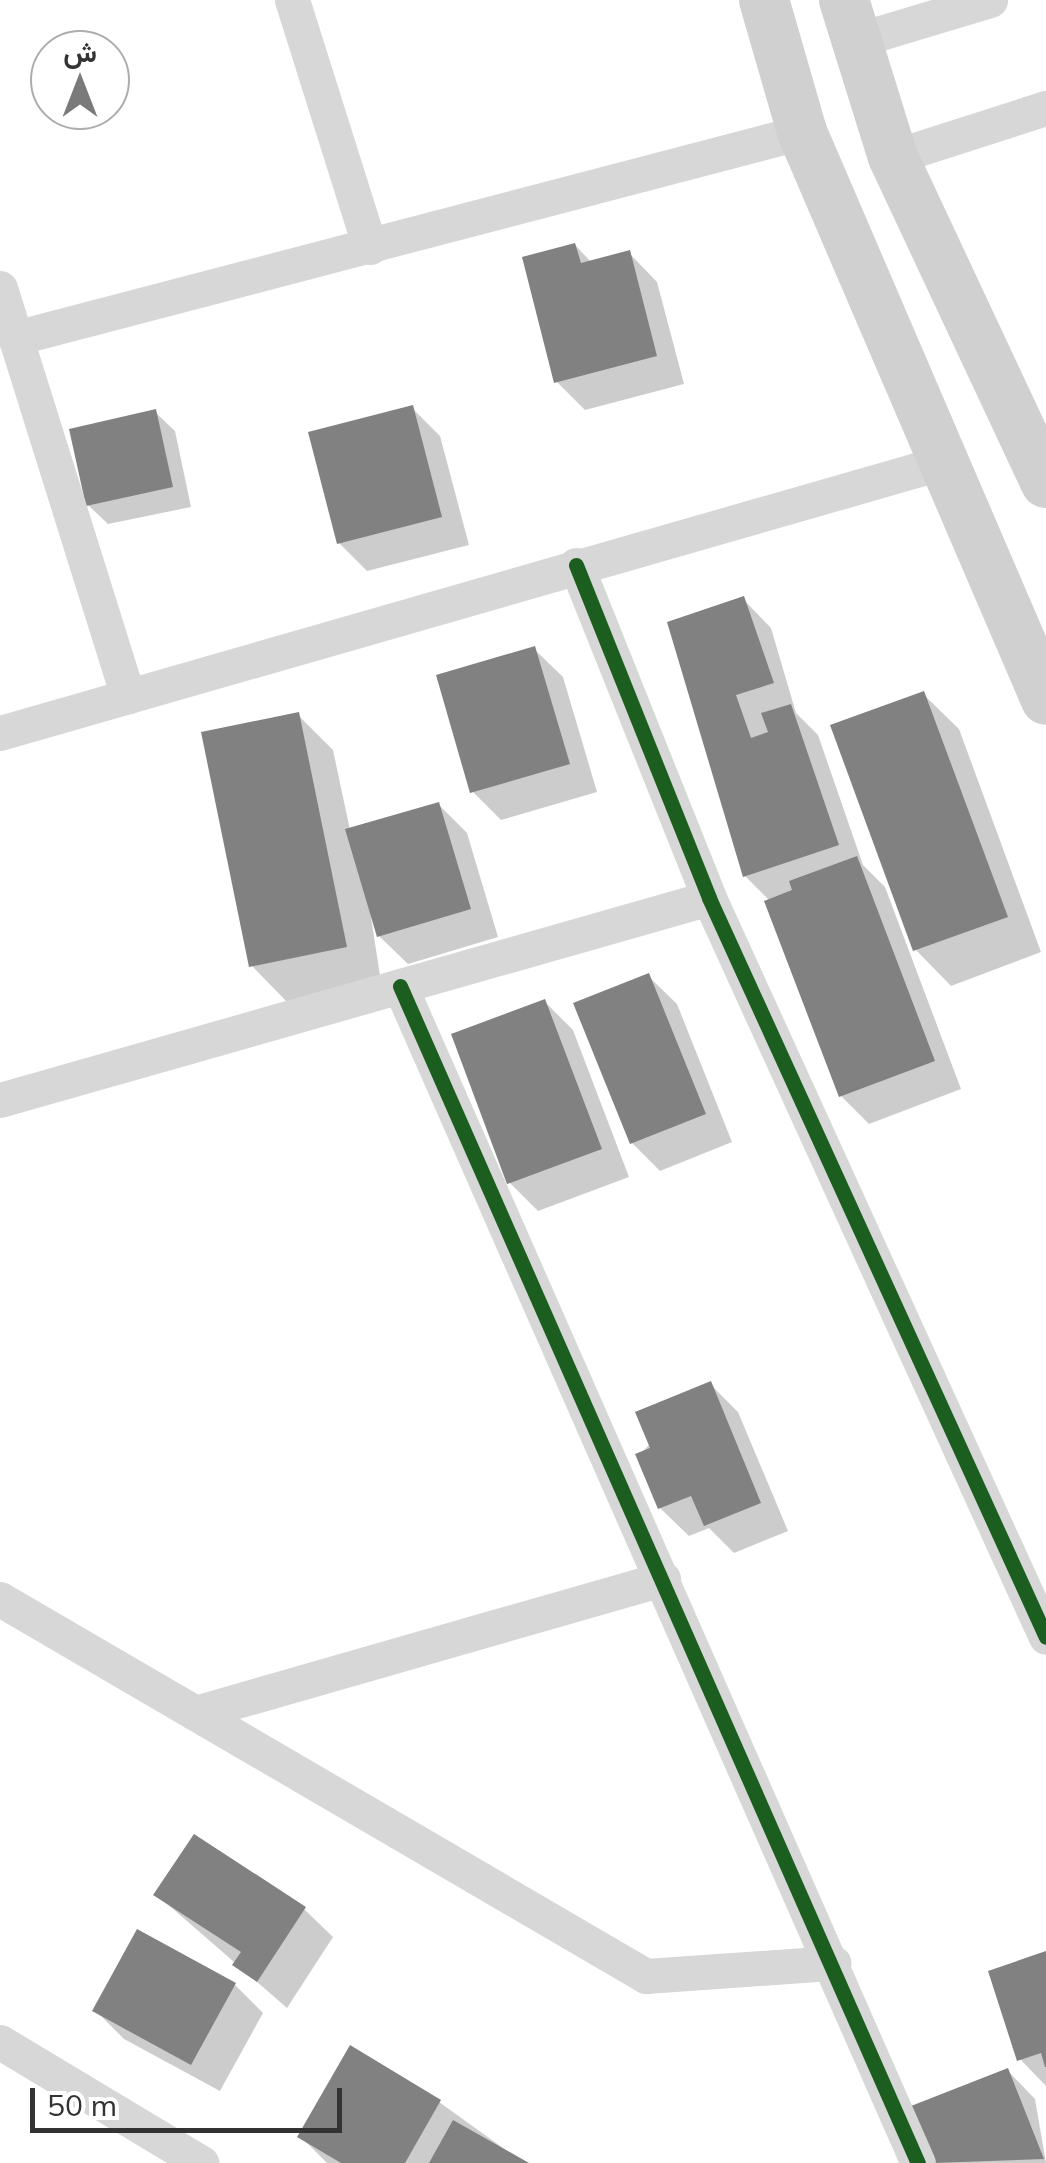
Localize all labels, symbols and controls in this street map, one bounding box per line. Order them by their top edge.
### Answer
north arrow [30,30,130,130]
text: ش [63,34,97,69]
scale bar [35,2068,348,2130]
text: 50 m [47,2086,117,2124]

